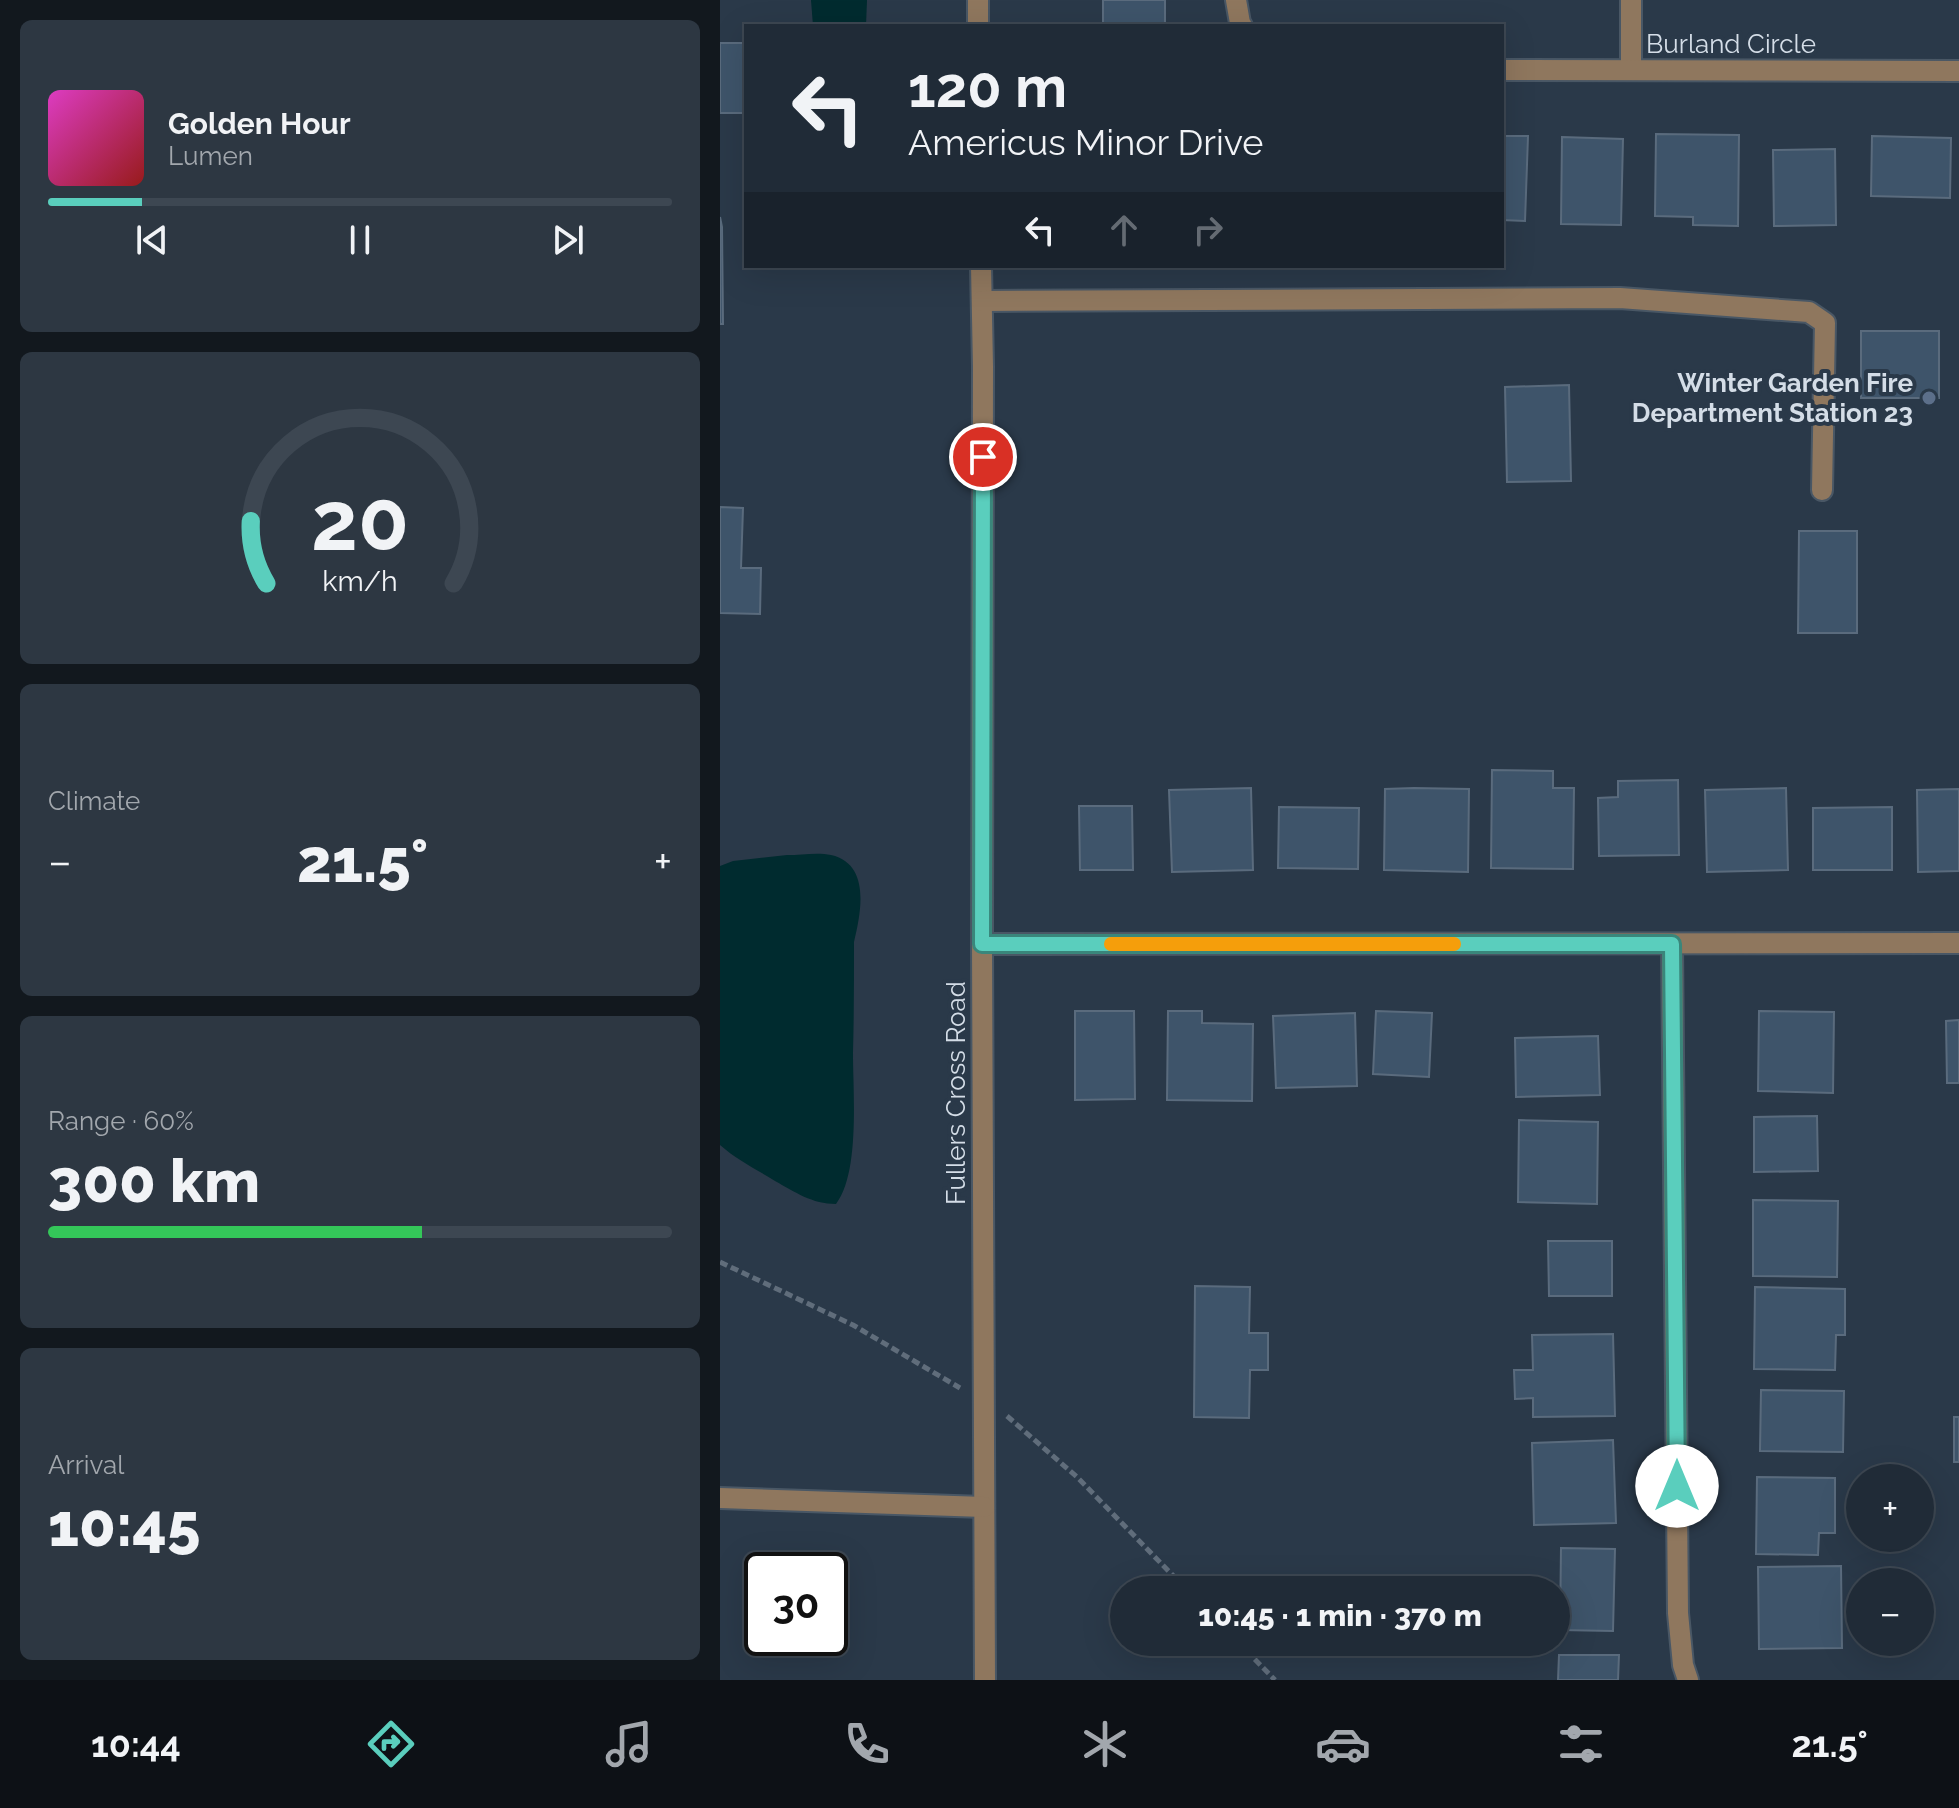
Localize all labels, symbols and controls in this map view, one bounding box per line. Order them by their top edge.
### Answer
street label: Burland Circle [1646,29,1816,59]
text: 120 m [908,54,1067,120]
icon: left [776,56,880,160]
text: Golden Hour [168,106,351,141]
text: Americus Minor Drive [908,121,1263,163]
text: Lumen [168,141,253,171]
icon: left [1018,208,1062,252]
icon: ahead [1102,208,1146,252]
icon: right [1186,208,1230,252]
icon: previous [130,218,174,262]
icon: pause [338,218,382,262]
icon: next [546,218,590,262]
place label: Winter Garden Fire Department Station 23 [1632,368,1913,428]
marker: Winter Garden Fire Department Station 23 [1920,389,1938,407]
pin [949,423,1017,491]
icon: arrive [961,435,1005,479]
text: 20 [311,472,409,569]
text: km/h [322,564,398,598]
text: Climate [48,786,140,816]
text: 21.5° [297,826,428,896]
text: − [48,836,72,887]
text: + [654,836,672,887]
street label: Fullers Cross Road [941,981,971,1205]
text: Range · 60% [48,1106,194,1136]
text: 300 km [48,1146,260,1216]
position arrow [1635,1444,1719,1528]
text: Arrival [48,1450,124,1480]
map controls [1846,1464,1934,1656]
button: + [1846,1464,1934,1552]
text: 10:45 [48,1490,201,1560]
speed limit sign: 30 [744,1552,848,1656]
button: − [1846,1568,1934,1656]
text: 10:45 · 1 min · 370 m [1198,1598,1482,1633]
icon: directions [363,1716,419,1772]
icon: music [601,1716,657,1772]
icon: phone [839,1716,895,1772]
icon: climate [1077,1716,1133,1772]
icon: car [1315,1716,1371,1772]
icon: filters [1553,1716,1609,1772]
text: 10:44 [91,1723,181,1765]
text: 21.5° [1791,1723,1868,1765]

